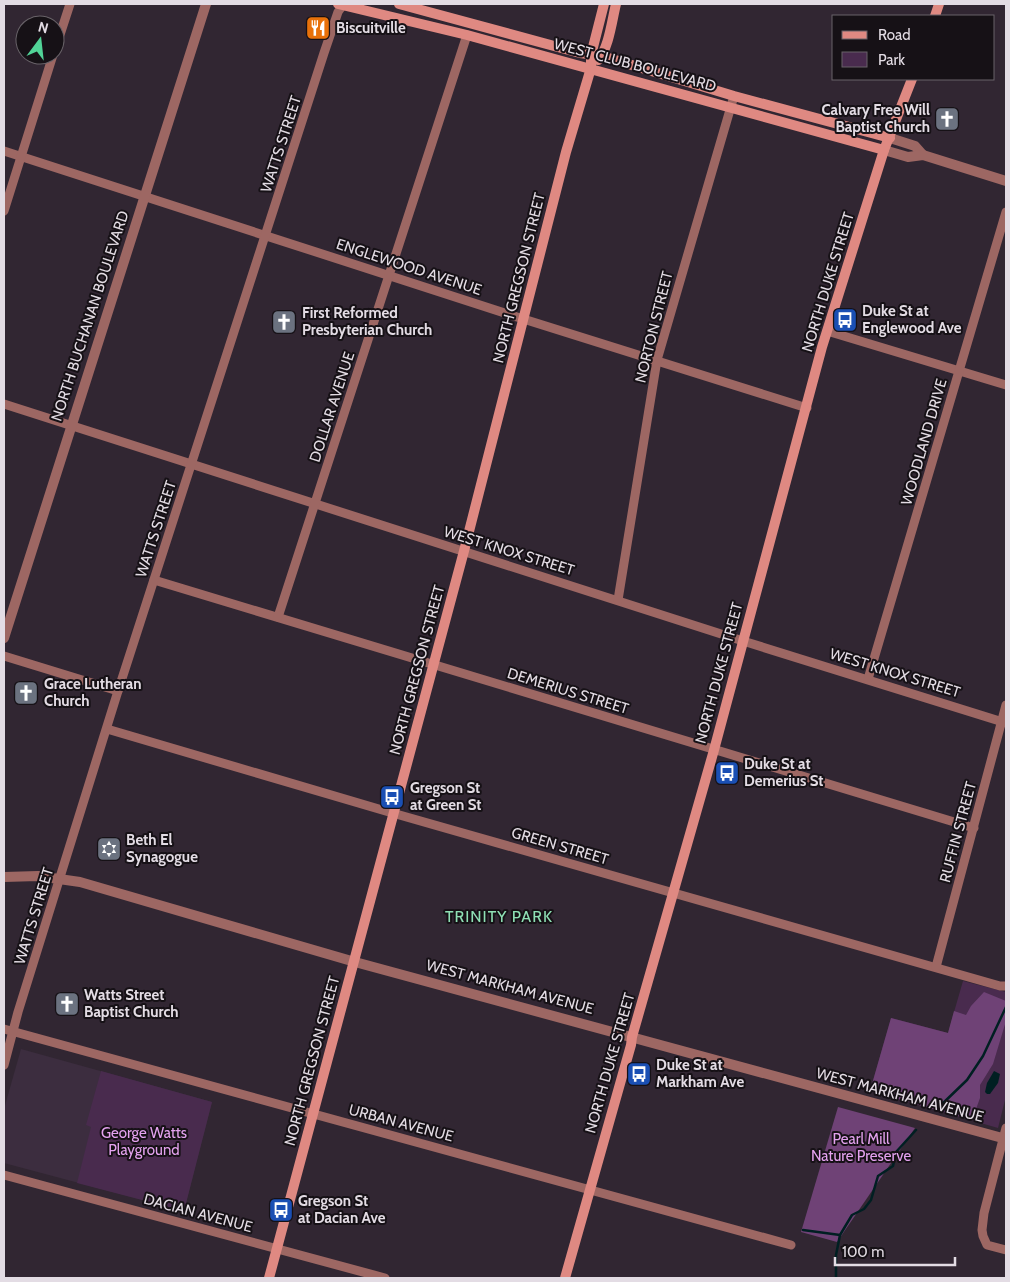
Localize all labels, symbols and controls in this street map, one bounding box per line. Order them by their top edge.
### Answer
north arrow [15,15,65,65]
restaurant icon: Biscuitville [305,15,331,41]
legend [832,15,995,80]
text: N [36,17,50,37]
place label: Biscuitville [336,19,406,37]
text: Road [878,26,911,44]
street label: WEST CLUB BOULEVARD [552,35,718,95]
text: Park [878,51,905,69]
street label: WATTS STREET [257,93,305,195]
place label: Calvary Free Will Baptist Church [821,101,930,136]
church icon: Calvary Free Will Baptist Church [934,106,960,132]
street label: NORTH GREGSON STREET [489,191,549,365]
street label: NORTH BUCHANAN BOULEVARD [47,208,133,424]
street label: NORTH DUKE STREET [798,210,858,354]
street label: ENGLEWOOD AVENUE [334,235,484,299]
street label: NORTON STREET [631,269,677,385]
place label: Duke St at Englewood Ave [862,302,962,337]
place label: First Reformed Presbyterian Church [302,304,432,339]
bus stop icon: Duke St at Englewood Ave [832,307,858,333]
church icon: First Reformed Presbyterian Church [271,309,297,335]
street label: DOLLAR AVENUE [306,350,358,464]
street label: WOODLAND DRIVE [897,377,951,507]
street label: WATTS STREET [132,478,180,580]
street label: WEST KNOX STREET [442,523,576,579]
street label: NORTH GREGSON STREET [386,583,448,757]
street label: NORTH DUKE STREET [692,601,746,745]
street label: WEST KNOX STREET [828,645,962,701]
street label: DEMERIUS STREET [505,664,631,718]
place label: Grace Lutheran Church [44,675,141,710]
church icon: Grace Lutheran Church [13,680,39,706]
place label: Duke St at Demerius St [744,755,823,790]
bus stop icon: Duke St at Demerius St [714,760,740,786]
place label: Gregson St at Green St [410,779,481,814]
street label: RUFFIN STREET [936,780,980,884]
bus stop icon: Gregson St at Green St [379,784,405,810]
street label: GREEN STREET [509,824,611,868]
place label: Beth El Synagogue [126,831,198,866]
synagogue icon: Beth El Synagogue [96,836,122,862]
street label: WATTS STREET [11,865,57,967]
district label: TRINITY PARK [445,907,553,926]
street label: WEST MARKHAM AVENUE [424,956,596,1018]
street label: NORTH GREGSON STREET [281,974,343,1148]
place label: Watts Street Baptist Church [84,986,179,1021]
church icon: Watts Street Baptist Church [54,991,80,1017]
street label: NORTH DUKE STREET [581,991,639,1135]
place label: Duke St at Markham Ave [656,1056,744,1091]
bus stop icon: Duke St at Markham Ave [626,1061,652,1087]
street label: WEST MARKHAM AVENUE [814,1064,986,1126]
street label: URBAN AVENUE [347,1100,455,1146]
park label: George Watts Playground [101,1124,187,1159]
park label: Pearl Mill Nature Preserve [811,1130,911,1165]
street label: DACIAN AVENUE [142,1190,254,1236]
place label: Gregson St at Dacian Ave [298,1192,386,1227]
bus stop icon: Gregson St at Dacian Ave [268,1197,294,1223]
scale bar [835,1234,955,1266]
text: 100 m [842,1243,884,1261]

